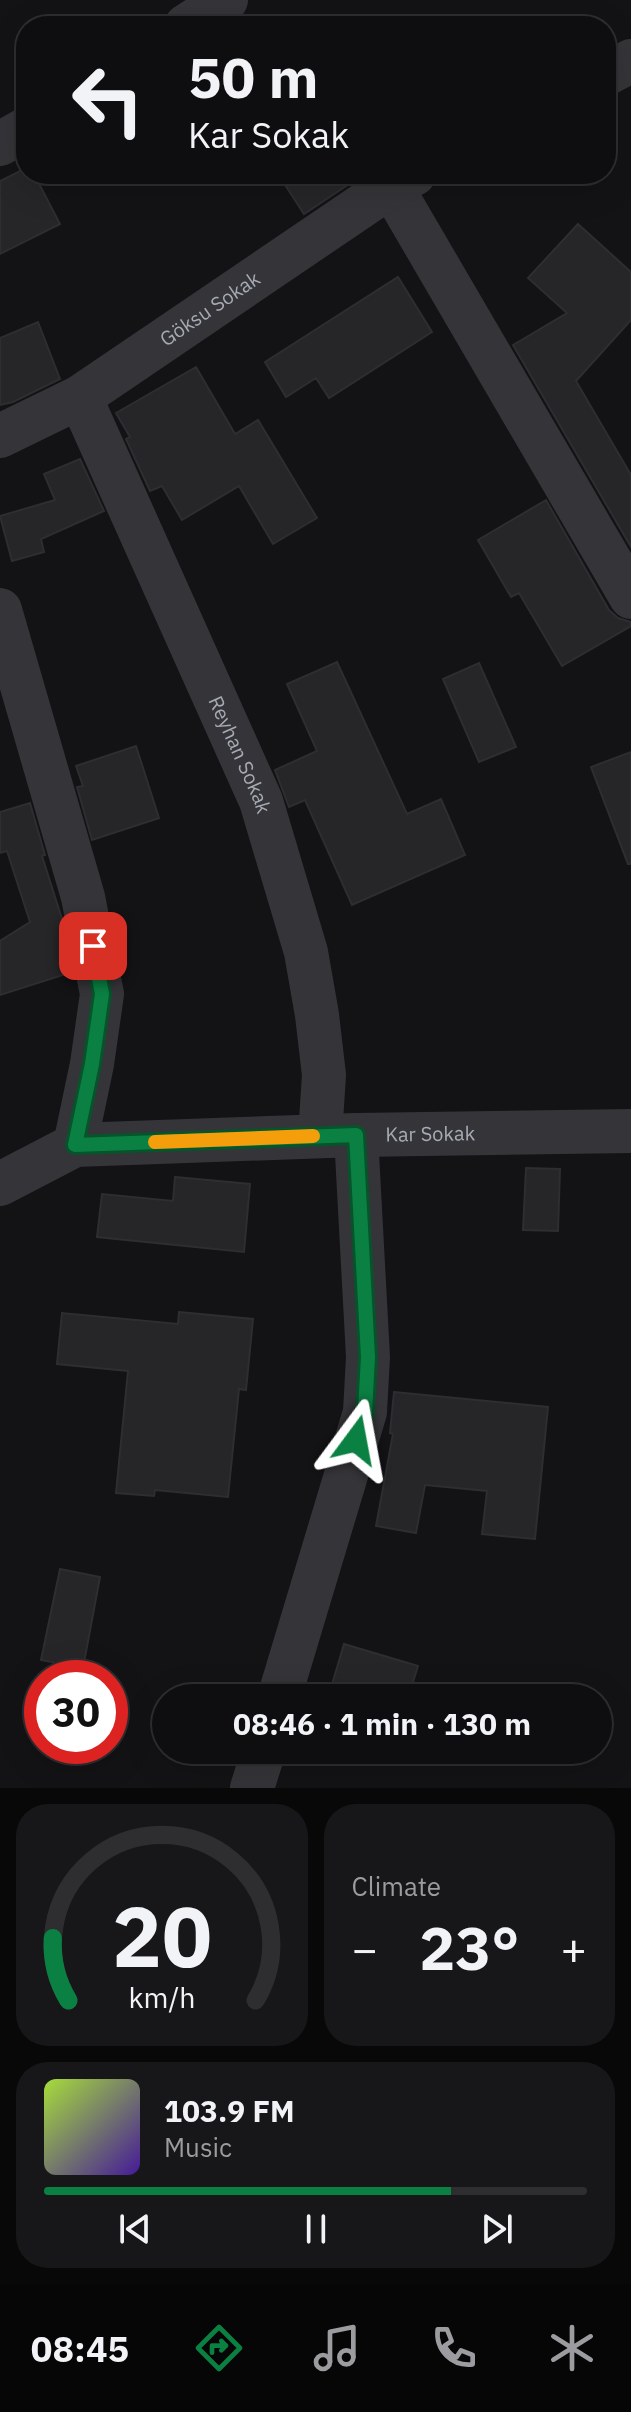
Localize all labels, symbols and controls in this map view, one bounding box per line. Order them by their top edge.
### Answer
text: 50 m [188,41,318,113]
icon: left [56,48,160,152]
text: Kar Sokak [188,111,349,158]
street label: Göksu Sokak [154,264,266,352]
street label: Reyhan Sokak [203,691,278,817]
pin [59,912,127,980]
icon: arrive [71,924,115,968]
street label: Kar Sokak [385,1119,476,1148]
position arrow [314,1398,398,1482]
speed limit sign: 30 [24,1660,128,1764]
text: 08:46 · 1 min · 130 m [233,1704,531,1743]
text: Climate [352,1869,441,1903]
text: 20 [112,1882,212,1990]
text: 23° [419,1908,519,1987]
text: − [352,1920,378,1977]
text: + [561,1920,587,1977]
text: km/h [128,1979,195,2016]
text: 103.9 FM [164,2091,295,2130]
text: Music [164,2130,232,2164]
icon: previous [113,2207,157,2251]
icon: pause [294,2207,338,2251]
icon: next [475,2207,519,2251]
icon: directions [191,2320,247,2376]
icon: music [309,2320,365,2376]
icon: phone [426,2320,482,2376]
icon: climate [544,2320,600,2376]
text: 08:45 [31,2325,129,2372]

